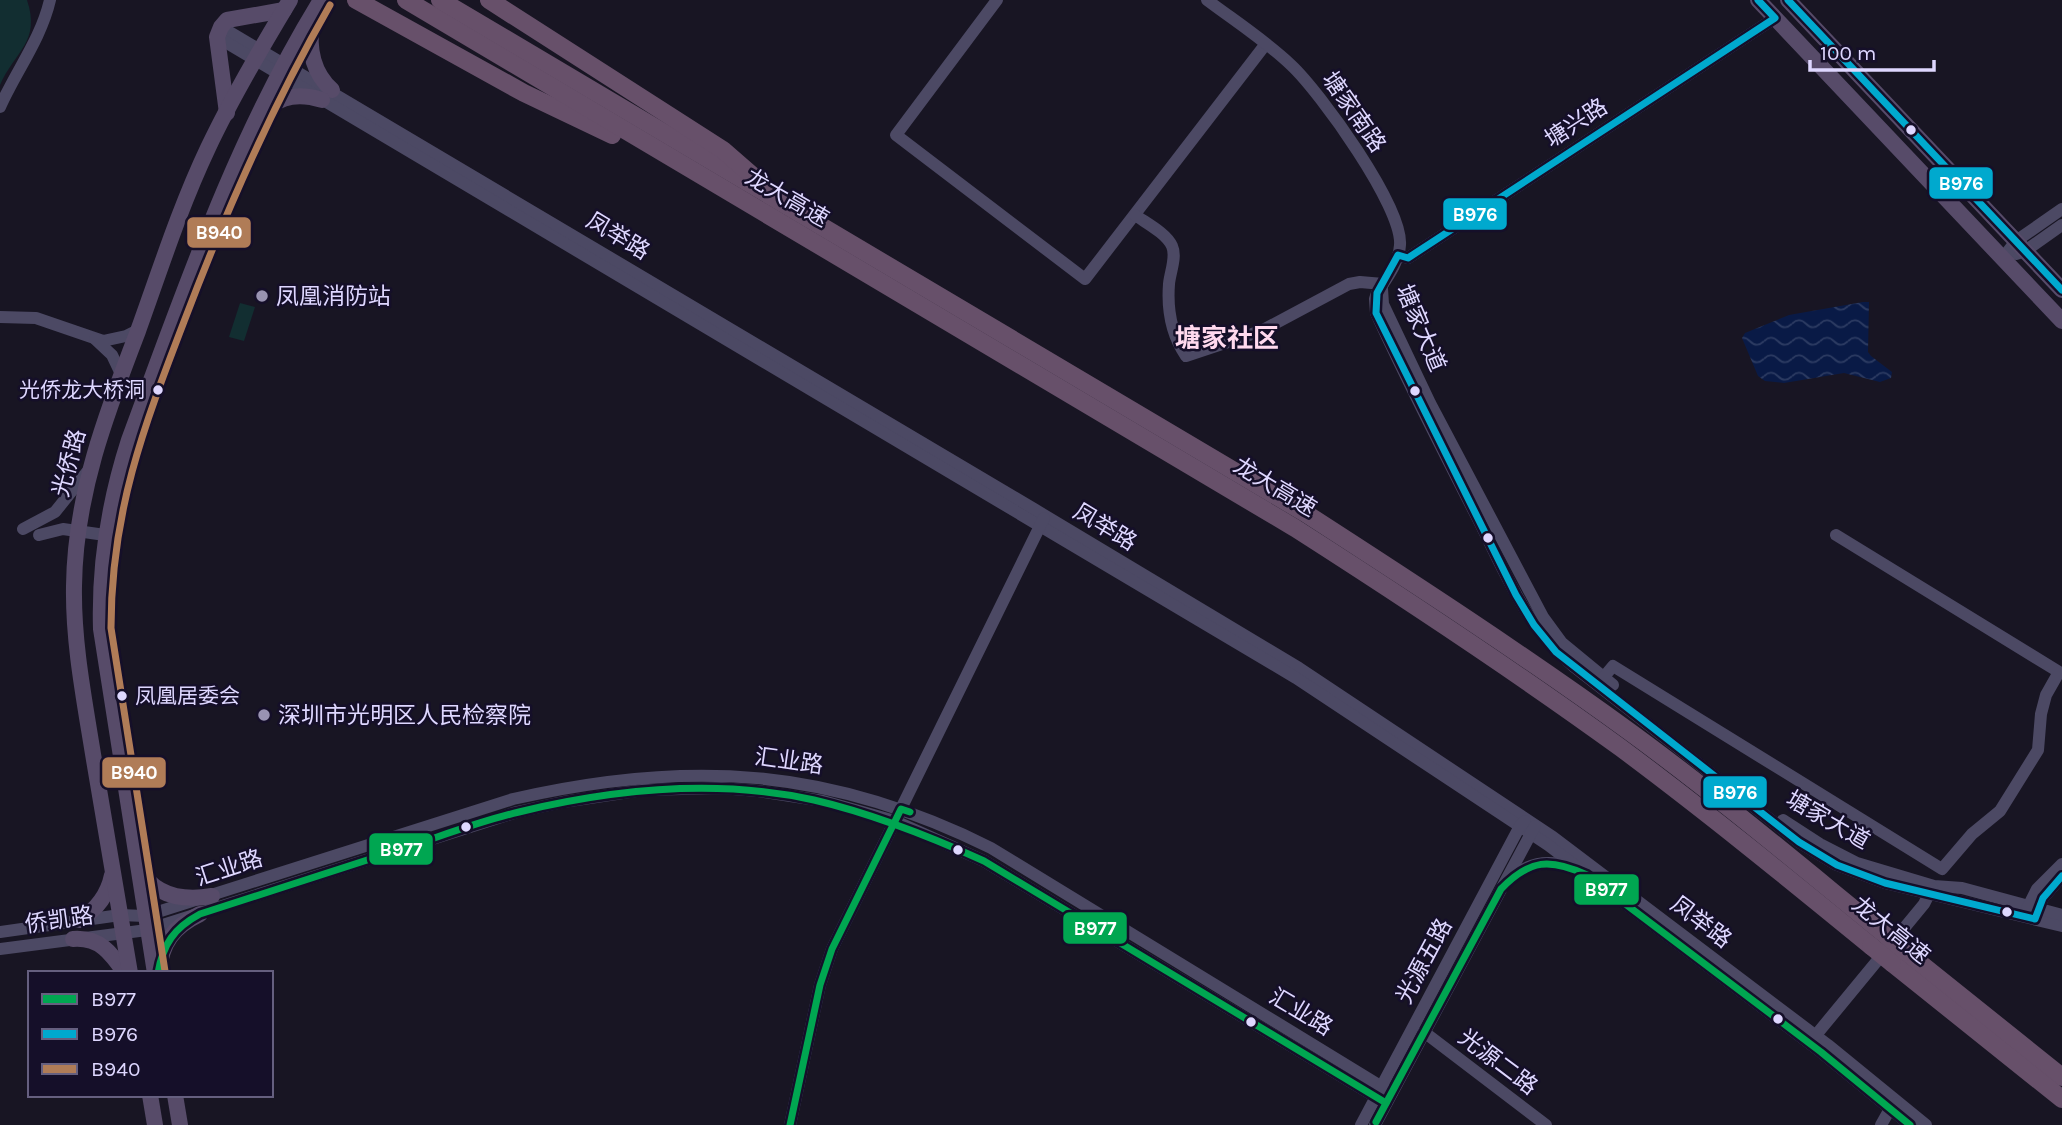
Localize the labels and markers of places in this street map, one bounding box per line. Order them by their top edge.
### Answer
unlabelled marker [1904,123,1918,137]
place label: 凤凰消防站 [276,283,391,310]
marker: 凤凰消防站 [254,288,270,304]
place label: 光侨龙大桥洞 [19,378,145,402]
marker: 光侨龙大桥洞 [151,383,165,397]
unlabelled marker [1408,384,1422,398]
unlabelled marker [1481,531,1495,545]
place label: 凤凰居委会 [135,684,240,708]
marker: 凤凰居委会 [115,689,129,703]
place label: 深圳市光明区人民检察院 [278,702,531,729]
marker: 深圳市光明区人民检察院 [256,707,272,723]
unlabelled marker [459,820,473,834]
unlabelled marker [951,843,965,857]
unlabelled marker [2000,905,2014,919]
unlabelled marker [1771,1012,1785,1026]
unlabelled marker [1244,1015,1258,1029]

